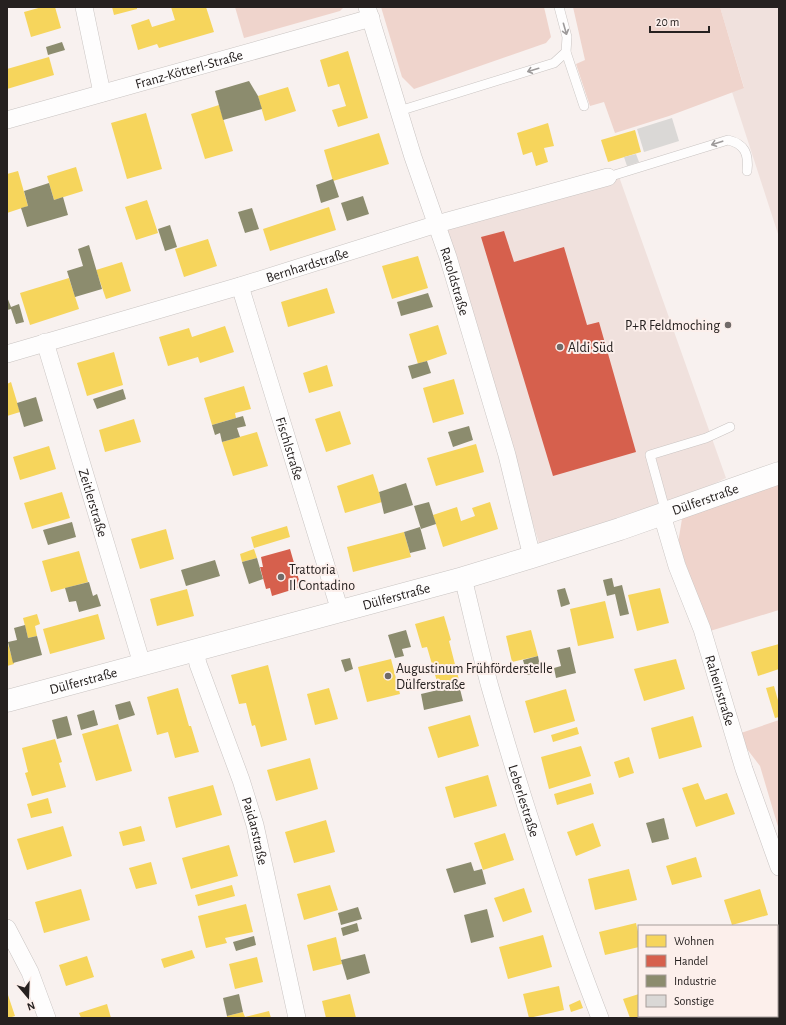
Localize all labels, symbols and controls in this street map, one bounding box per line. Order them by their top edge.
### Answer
scale bar [650,8,709,34]
text: 20 m [656,16,679,28]
one-way arrow [562,22,569,35]
street label: Franz-Kötterl-Straße [134,48,245,92]
one-way arrow [526,67,539,74]
one-way arrow [712,140,724,148]
street label: Ratoldstraße [437,245,471,317]
street label: Bernhardstraße [264,246,350,285]
place label: P+R Feldmoching [625,319,720,333]
marker: P+R Feldmoching [723,320,733,330]
place label: Aldi Süd [568,341,614,355]
marker: Aldi Süd [555,342,565,352]
street label: Fischlstraße [273,415,305,482]
street label: Zeitlerstraße [76,467,109,539]
street label: Dülferstraße [670,482,740,518]
place label: Trattoria Il Contadino [289,563,355,593]
marker: Trattoria Il Contadino [276,572,286,582]
street label: Dülferstraße [361,581,432,613]
street label: Raheinstraße [702,654,737,728]
place label: Augustinum Frühförderstelle Dülferstraße [396,662,553,692]
street label: Dülferstraße [48,666,119,697]
marker: Augustinum Frühförderstelle Dülferstraße [383,671,393,681]
street label: Leberlestraße [505,763,541,839]
street label: Paidarstraße [239,796,270,866]
legend [638,925,778,1017]
text: Wohnen [674,935,714,947]
text: Handel [674,955,708,967]
text: Industrie [674,975,716,987]
north arrow [8,977,48,1017]
text: Sonstige [674,995,714,1007]
text: N [26,1000,37,1012]

